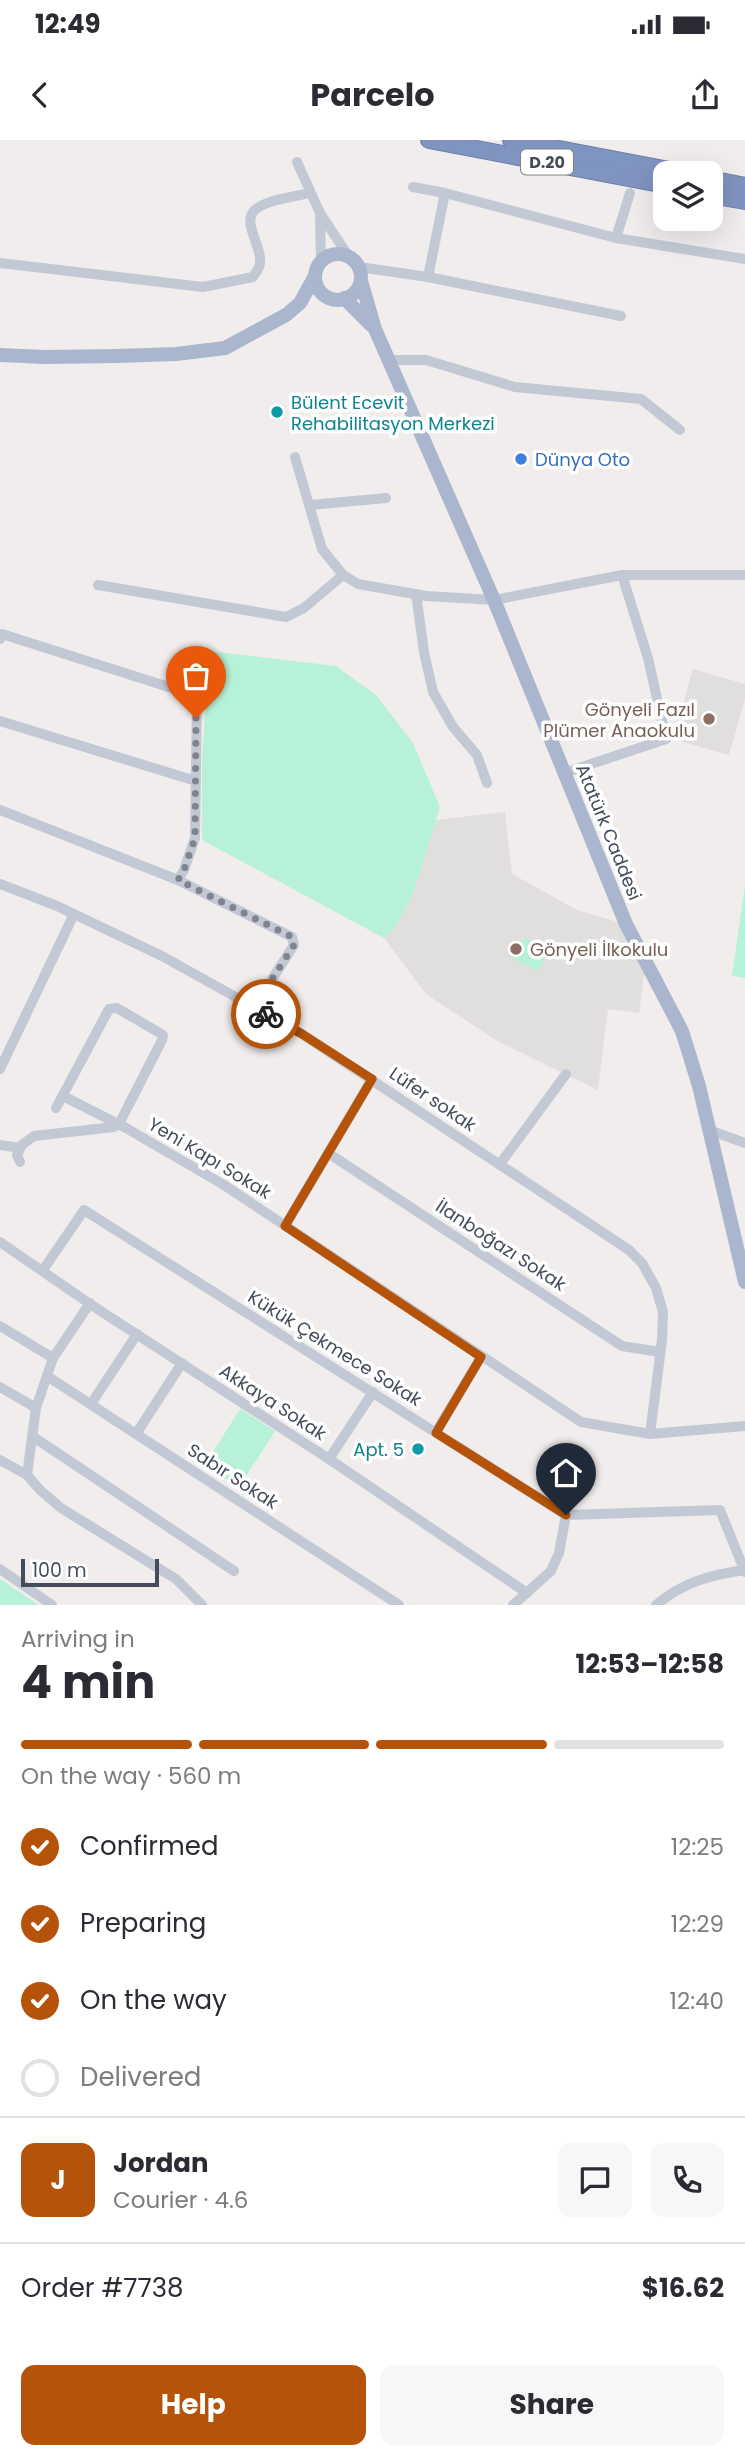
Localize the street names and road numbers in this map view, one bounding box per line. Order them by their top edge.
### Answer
road number: D.20 [521,150,573,174]
street label: Atatürk Caddesi [570,760,648,904]
street label: Lüfer sokak [385,1061,482,1138]
street label: Yeni Kapı Sokak [144,1111,277,1205]
street label: İlanboğazı Sokak [431,1193,572,1297]
street label: Kükük Çekmece Sokak [243,1284,427,1412]
street label: Akkaya Sokak [215,1358,332,1446]
street label: Sabır Sokak [183,1437,284,1515]

